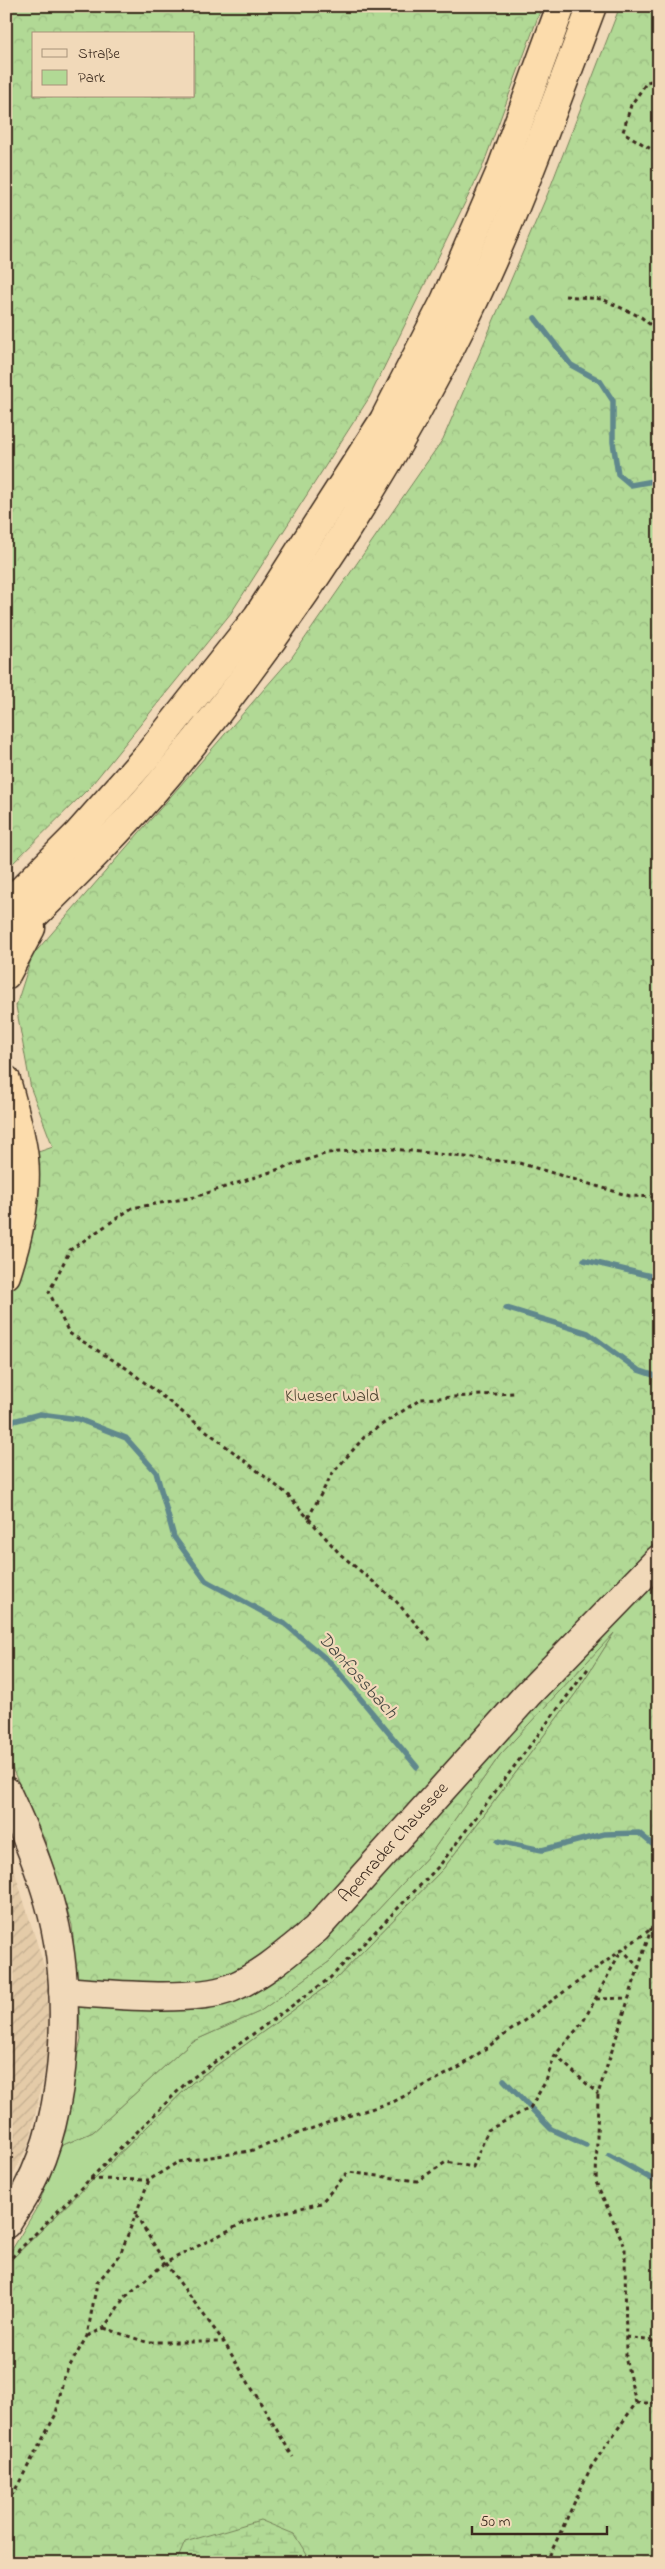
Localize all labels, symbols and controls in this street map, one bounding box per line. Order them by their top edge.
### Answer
legend [32,32,195,98]
text: Straße [78,43,120,65]
text: Park [78,67,106,89]
park label: Klueser Wald [285,1384,379,1410]
water label: Danfossbach [311,1627,404,1726]
street label: Apenrader Chaussee [333,1776,456,1909]
scale bar [472,2504,608,2536]
text: 50 m [480,2511,511,2533]

